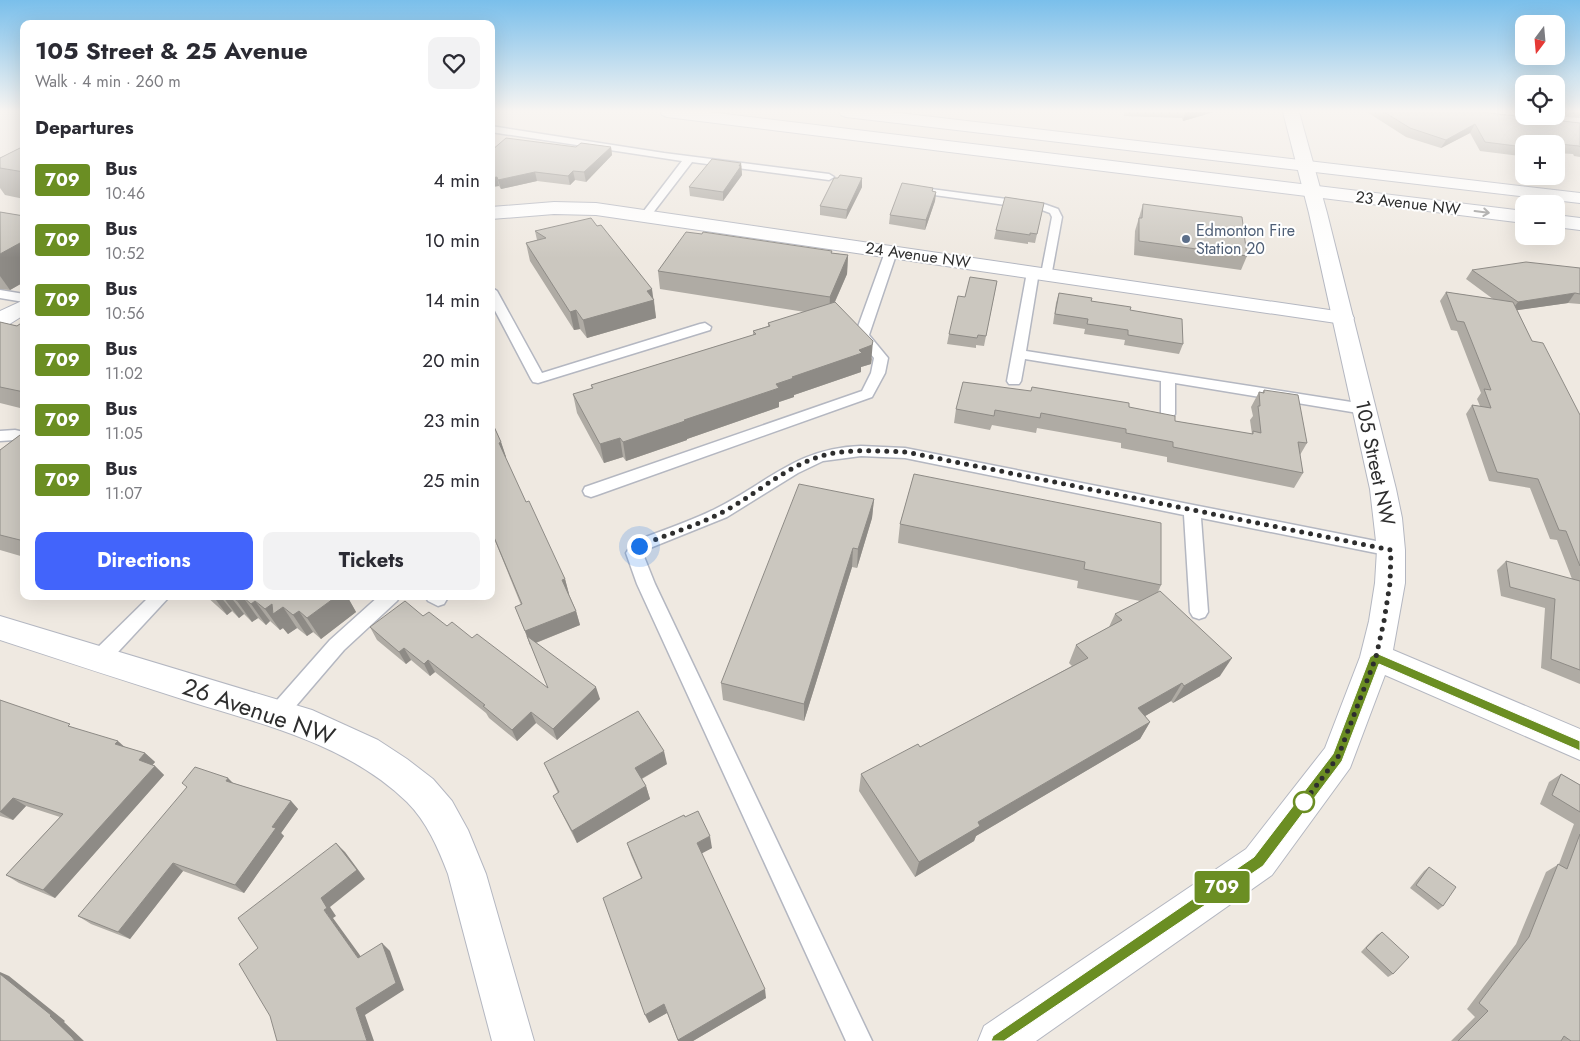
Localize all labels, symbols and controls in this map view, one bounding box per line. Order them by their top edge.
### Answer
north arrow [1515,15,1565,65]
map controls [1515,15,1565,245]
text: 105 Street & 25 Avenue [35,33,308,68]
button: heart [428,37,480,89]
text: Walk · 4 min · 260 m [35,70,181,93]
button: locate [1515,75,1565,125]
text: Departures [35,114,134,141]
button: + [1515,135,1565,185]
text: Bus [105,155,137,182]
text: 709 [45,167,80,193]
text: 4 min [433,167,480,194]
text: 10:46 [105,182,145,205]
street label: 23 Avenue NW [1354,185,1462,221]
button: − [1515,195,1565,245]
one-way arrow [1474,207,1490,217]
text: Bus [105,215,137,242]
place label: Edmonton Fire Station 20 [1196,219,1295,260]
text: 709 [45,227,80,253]
text: 10 min [425,227,480,254]
marker: Edmonton Fire Station 20 [1180,233,1192,245]
street label: 24 Avenue NW [864,236,972,274]
text: 10:52 [105,242,145,265]
text: Bus [105,275,137,302]
text: 709 [45,287,80,313]
text: 14 min [425,287,480,314]
text: 10:56 [105,302,145,325]
text: Bus [105,335,137,362]
text: 709 [45,347,80,373]
text: 20 min [422,347,480,374]
text: 11:02 [105,362,143,385]
text: Bus [105,395,137,422]
street label: 105 Street NW [1348,398,1402,528]
text: 709 [45,407,80,433]
text: 23 min [423,407,480,434]
text: 11:05 [105,422,143,445]
text: Bus [105,455,137,482]
text: 709 [45,467,80,493]
text: 25 min [423,467,480,494]
text: 11:07 [105,482,142,505]
button: Directions [35,532,253,590]
button: Tickets [263,532,480,590]
your location [627,534,652,559]
street label: 26 Avenue NW [178,669,340,754]
unlabelled marker [1293,791,1315,813]
line badge: 709 [1193,871,1251,903]
text: 709 [1205,874,1239,900]

